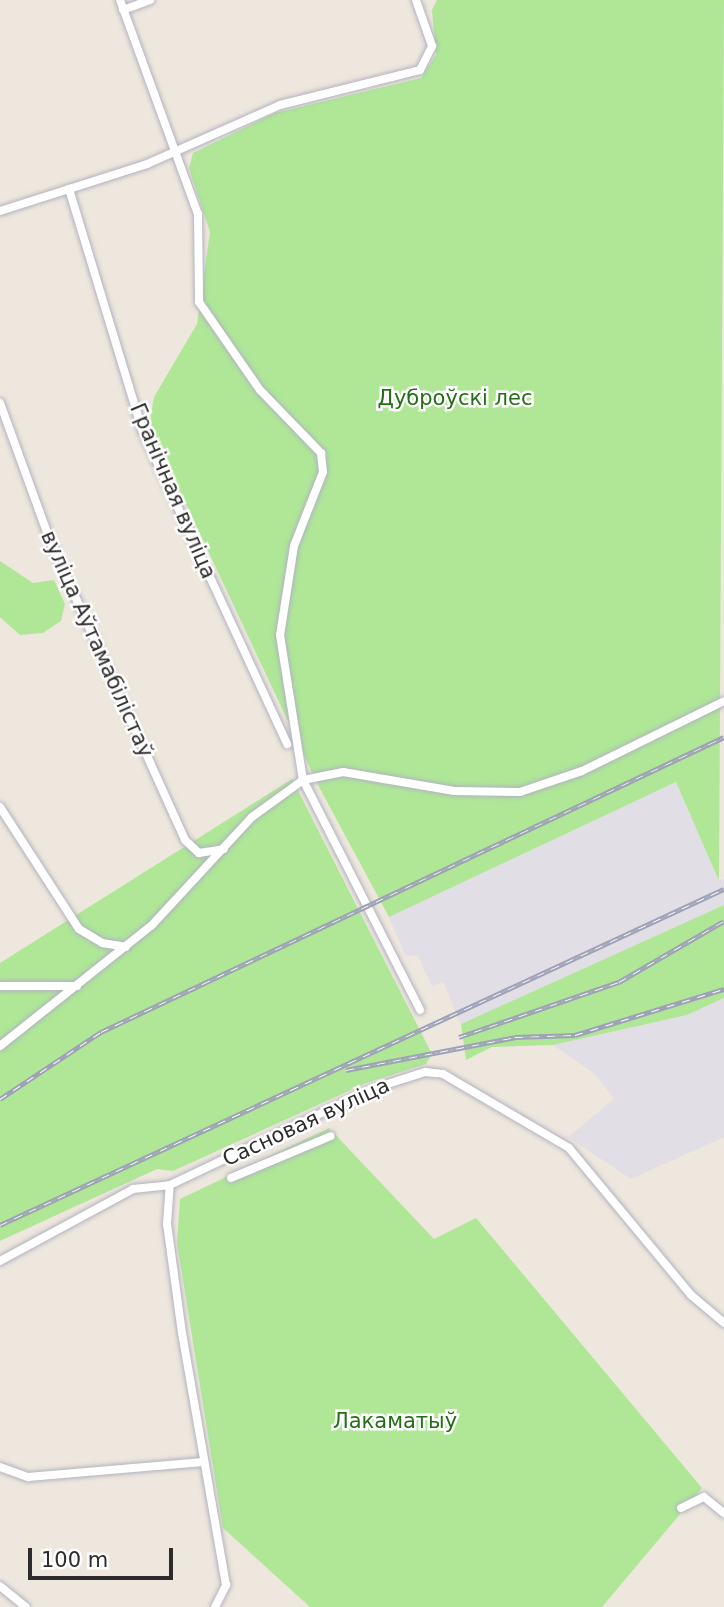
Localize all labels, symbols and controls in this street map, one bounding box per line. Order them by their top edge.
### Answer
park label: Дуброўскі лес [377,385,533,411]
street label: Гранічная вуліца [125,399,221,583]
street label: вуліца Аўтамабілістаў [36,527,158,761]
street label: Сасновая вуліца [218,1072,394,1172]
park label: Лакаматыў [333,1408,457,1434]
scale bar [32,1534,177,1578]
text: 100 m [41,1548,108,1572]

